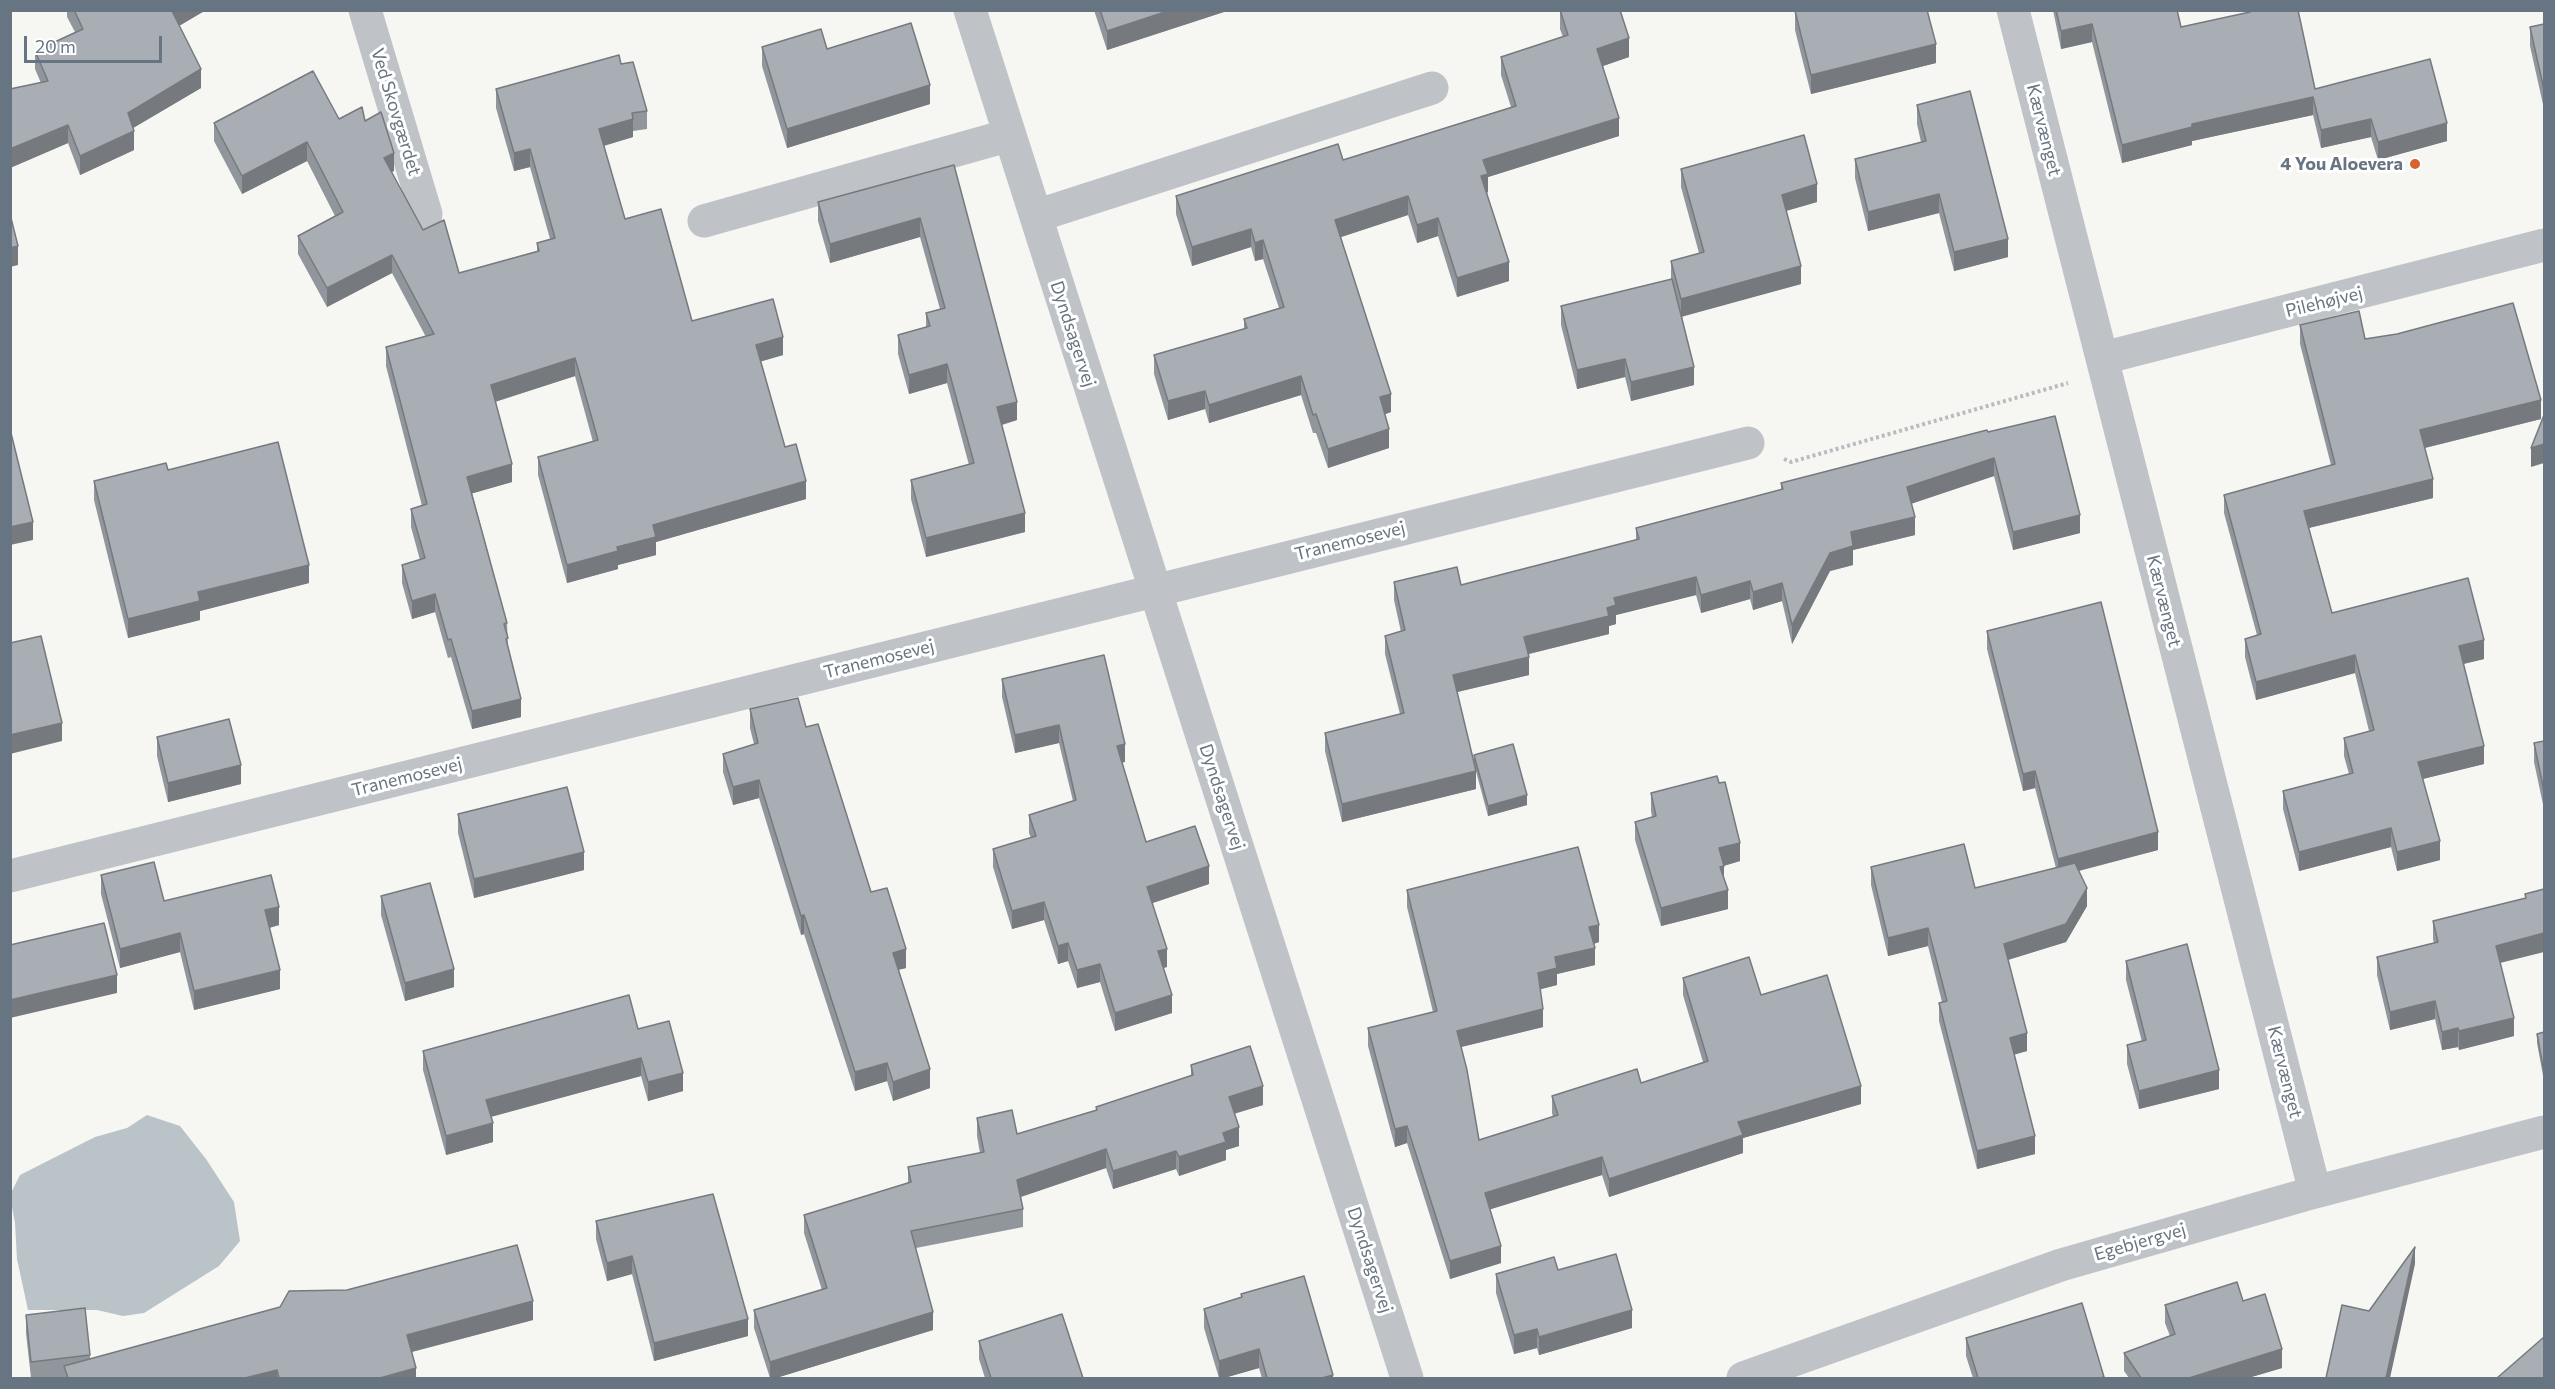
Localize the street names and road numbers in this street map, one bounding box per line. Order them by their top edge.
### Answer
street label: Ved Skovgærdet [366,46,426,178]
street label: Kærvænget [2022,82,2066,178]
street label: Dyndsagervej [1046,278,1100,390]
street label: Pilehøjvej [2283,282,2365,322]
street label: Tranemosevej [1293,517,1407,565]
street label: Kærvænget [2142,553,2186,649]
street label: Tranemosevej [822,635,936,683]
street label: Dyndsagervej [1195,741,1249,853]
street label: Tranemosevej [350,753,464,801]
street label: Kærvænget [2263,1024,2307,1120]
street label: Dyndsagervej [1343,1204,1397,1316]
street label: Egebjergvej [2092,1219,2188,1265]

